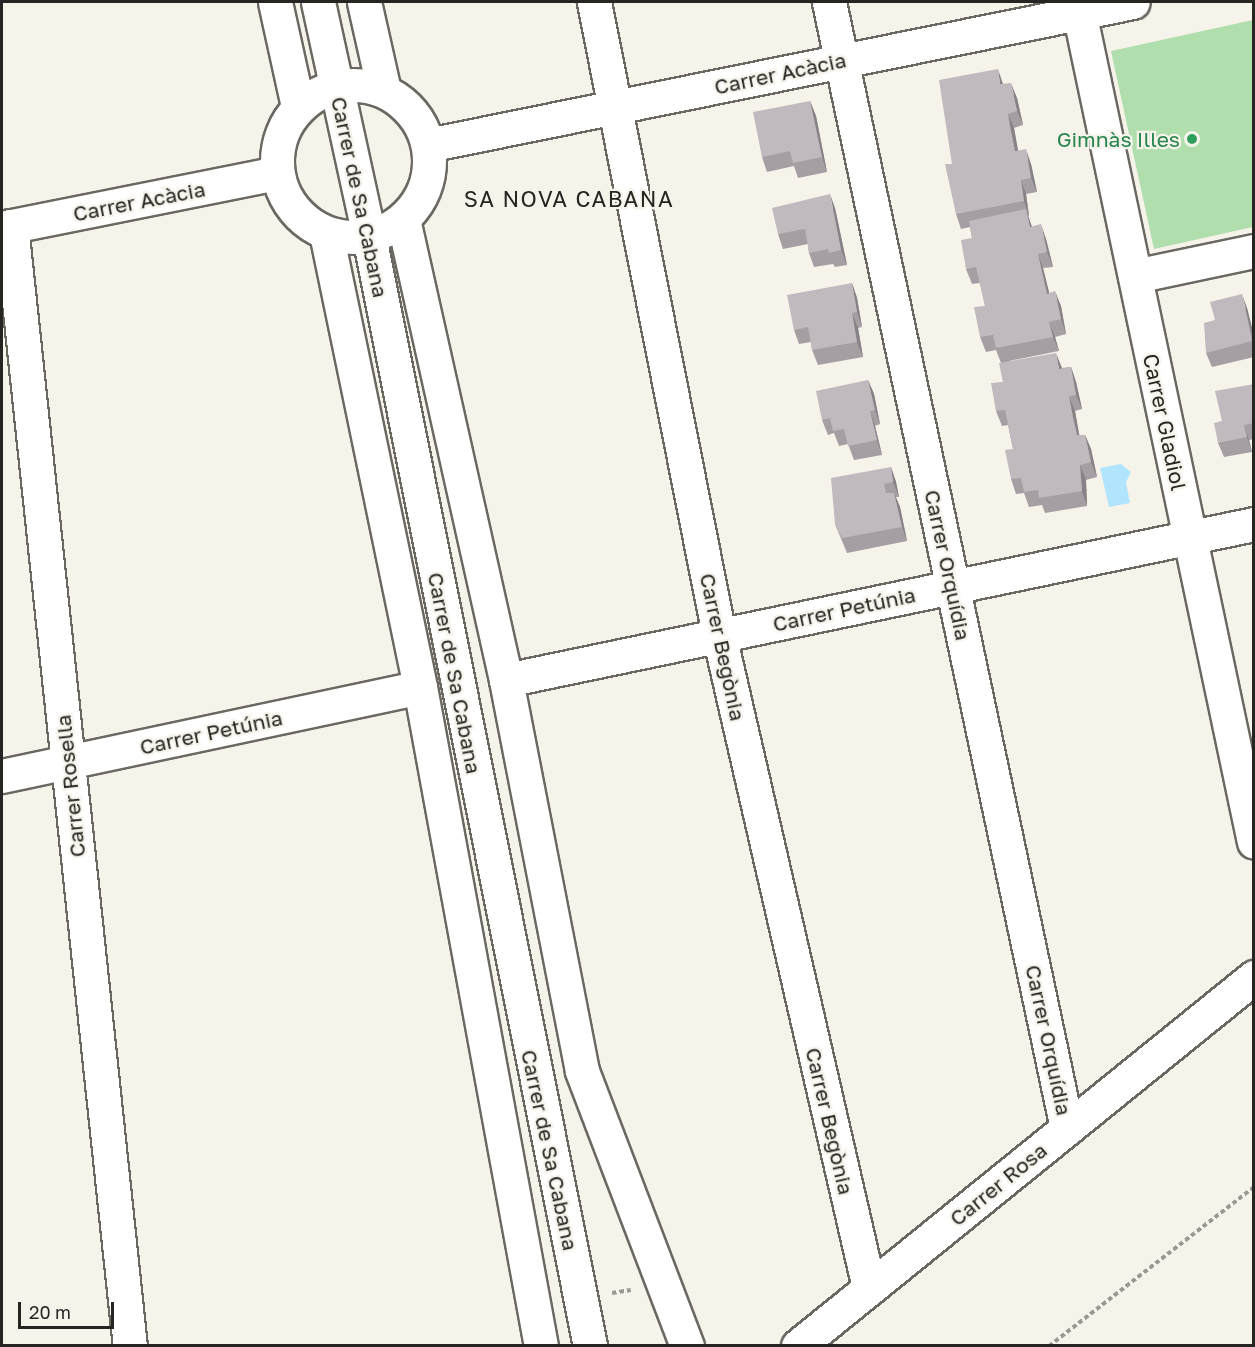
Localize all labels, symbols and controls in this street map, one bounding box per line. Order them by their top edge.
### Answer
street label: Carrer Acàcia [712,47,848,99]
street label: Carrer de Sa Cabana [326,94,394,300]
place label: Gimnàs Illes [1057,126,1180,152]
marker: Gimnàs Illes [1185,132,1199,146]
street label: Carrer Acàcia [71,176,207,226]
district label: SA NOVA CABANA [464,186,674,212]
street label: Carrer Gladiol [1138,351,1192,493]
street label: Carrer Orquídia [920,487,976,643]
street label: Carrer de Sa Cabana [423,570,487,776]
street label: Carrer Begònia [695,571,751,723]
street label: Carrer Petúnia [770,582,918,636]
street label: Carrer Petúnia [137,705,285,759]
street label: Carrer Rosella [50,713,90,859]
street label: Carrer Orquídia [1021,962,1077,1118]
street label: Carrer Begònia [801,1045,859,1197]
street label: Carrer de Sa Cabana [516,1047,584,1253]
street label: Carrer Rosa [944,1137,1052,1231]
scale bar [21,1290,117,1328]
text: 20 m [29,1301,71,1323]

